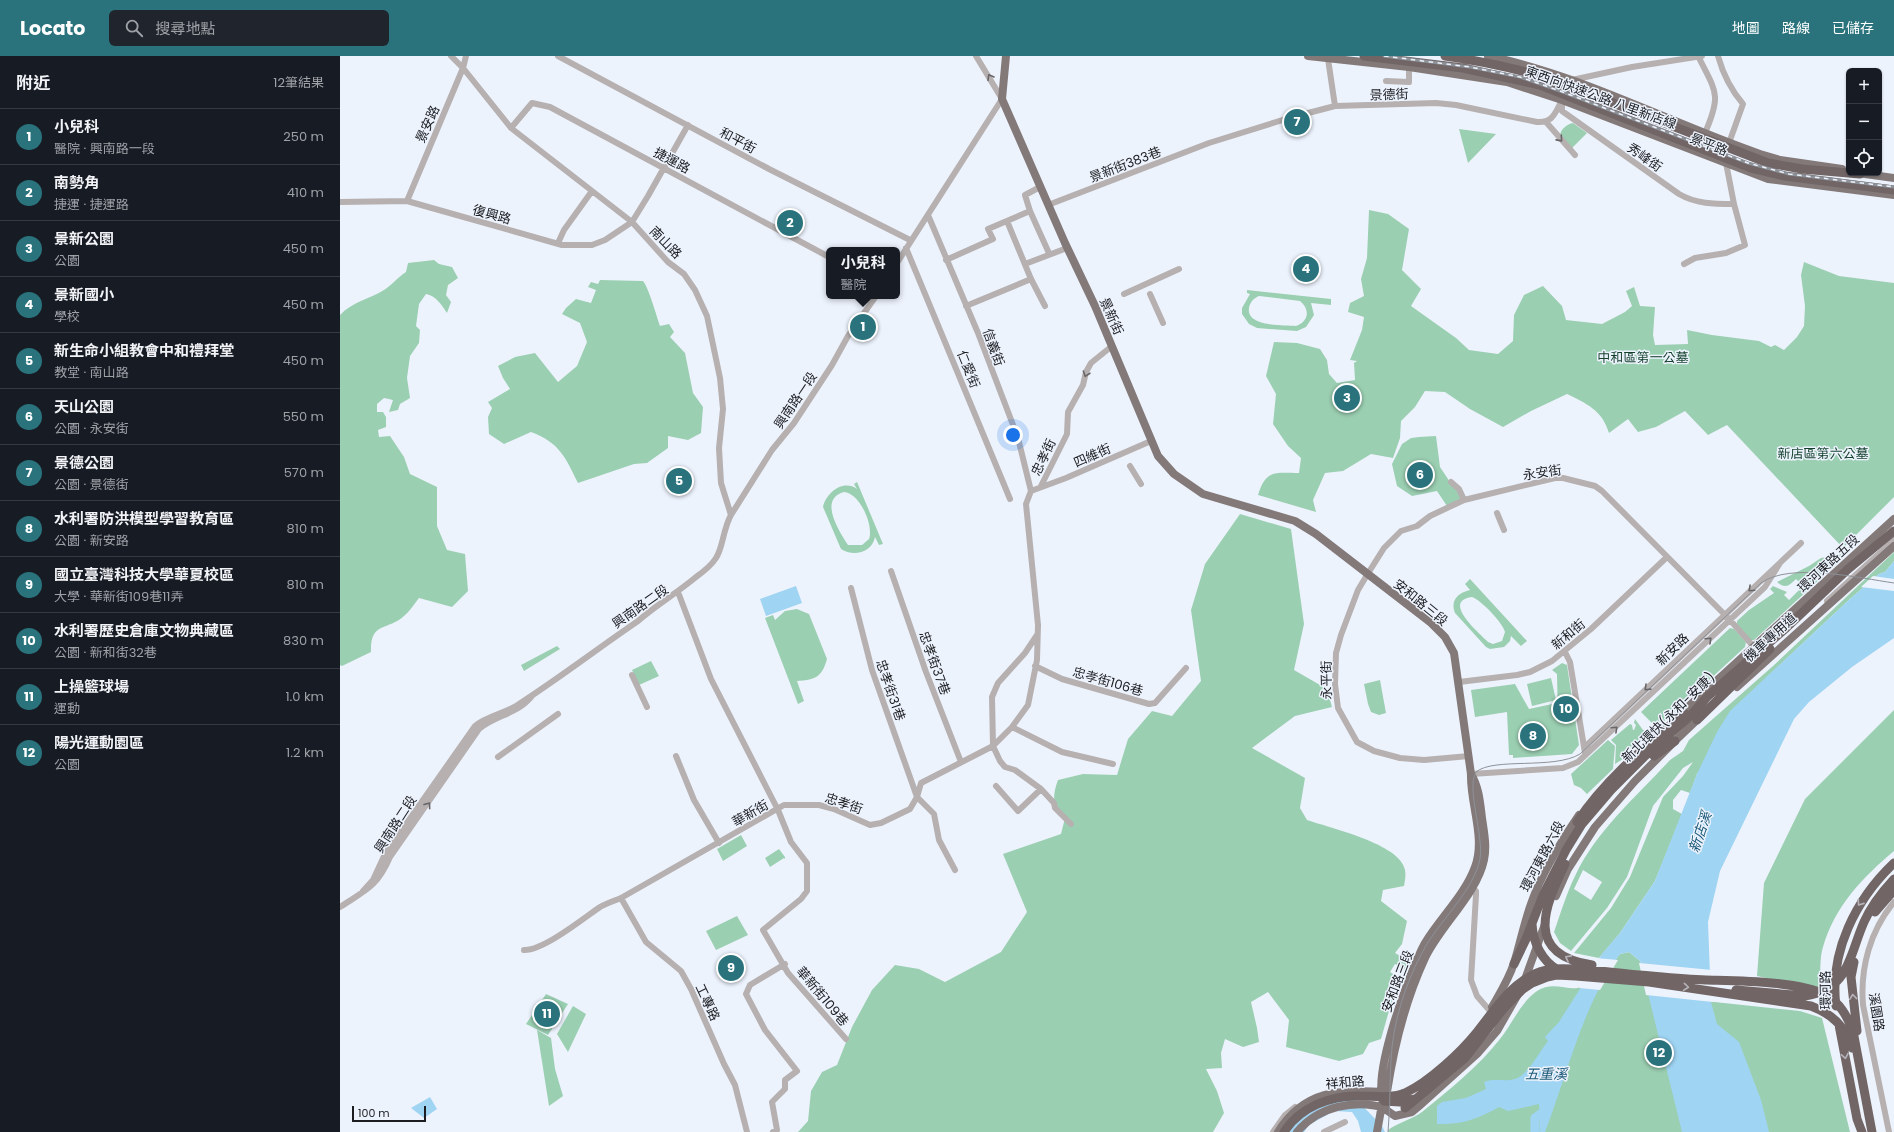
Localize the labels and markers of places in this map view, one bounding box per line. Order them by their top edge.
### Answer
pin: 7 [1284,107,1310,137]
pin: 2 [777,208,803,238]
pin: 4 [1293,254,1319,284]
pin: 1 [850,312,876,342]
pin: 3 [1334,383,1360,413]
pin: 6 [1407,460,1433,490]
pin: 5 [666,466,692,496]
pin: 10 [1553,694,1579,724]
pin: 8 [1520,721,1546,751]
pin: 9 [718,953,744,983]
pin: 11 [534,999,560,1029]
pin: 12 [1646,1038,1672,1068]

